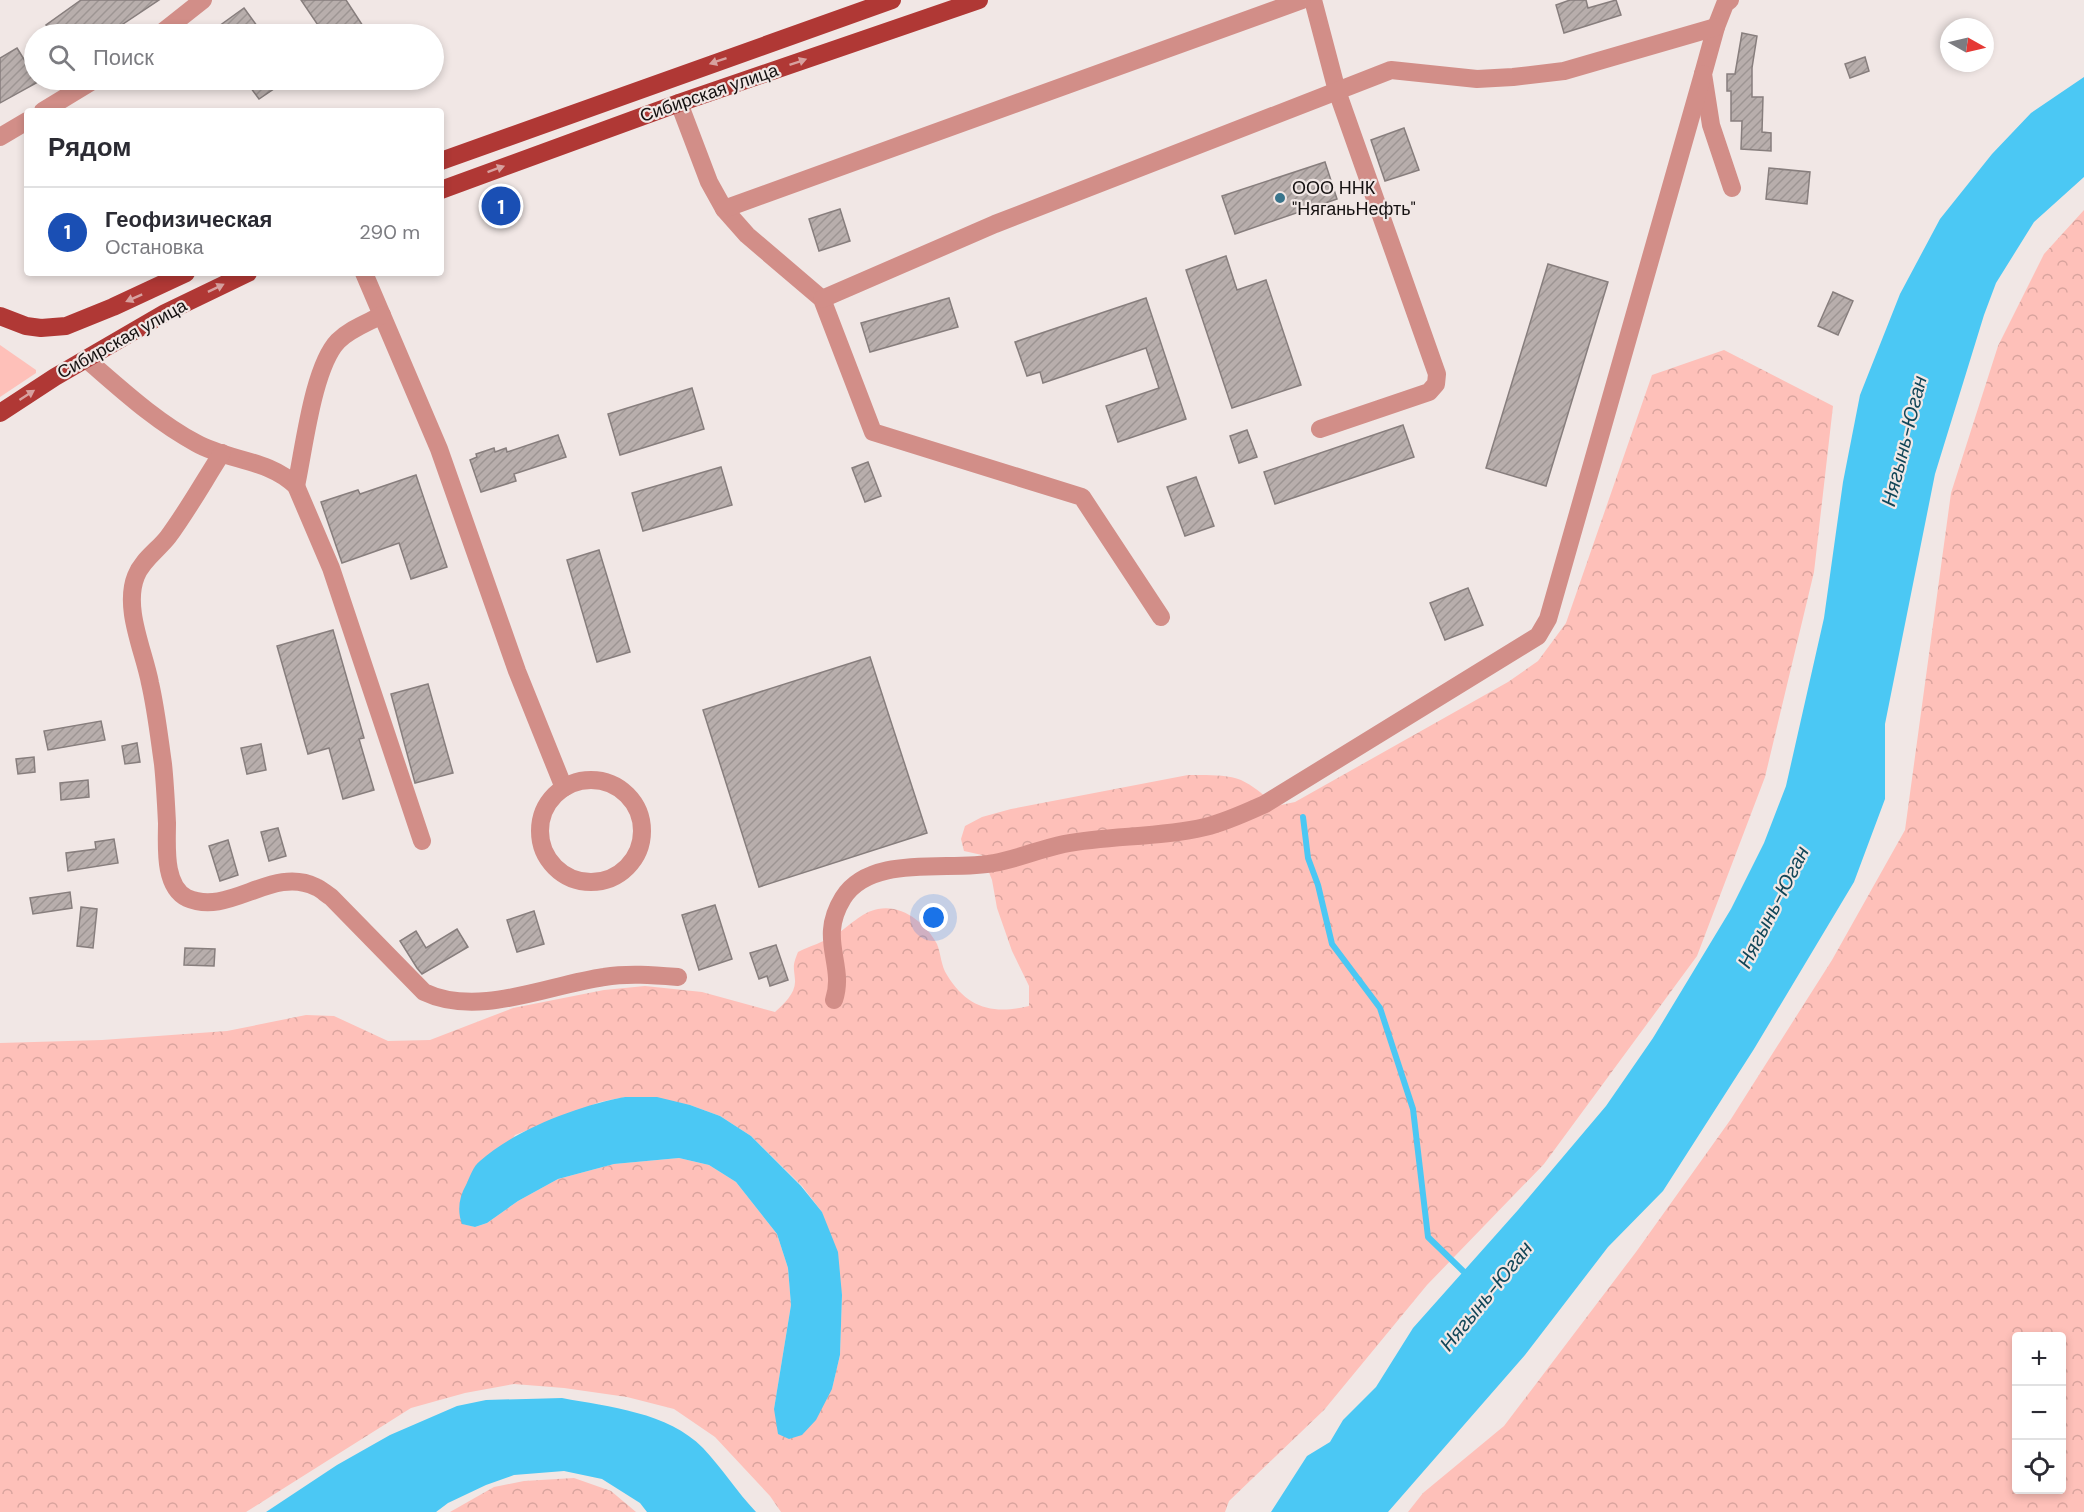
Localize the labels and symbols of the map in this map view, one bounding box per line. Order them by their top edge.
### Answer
north arrow [1940,18,1994,72]
one-way arrow [709,57,727,67]
one-way arrow [790,57,808,67]
street label: Сибирская улица [637,58,782,128]
one-way arrow [487,164,505,174]
place label: ООО ННК "НяганьНефть" [1292,176,1416,221]
pin: 1 [482,184,520,228]
marker: ООО ННК "НяганьНефть" [1273,191,1287,205]
one-way arrow [208,284,225,293]
street label: Сибирская улица [53,293,192,385]
one-way arrow [124,293,142,303]
water label: Нягынь-Юган [1875,373,1933,509]
one-way arrow [19,390,35,401]
water label: Нягынь-Юган [1731,842,1815,972]
your location [919,903,948,932]
water label: Нягынь-Юган [1434,1236,1538,1356]

